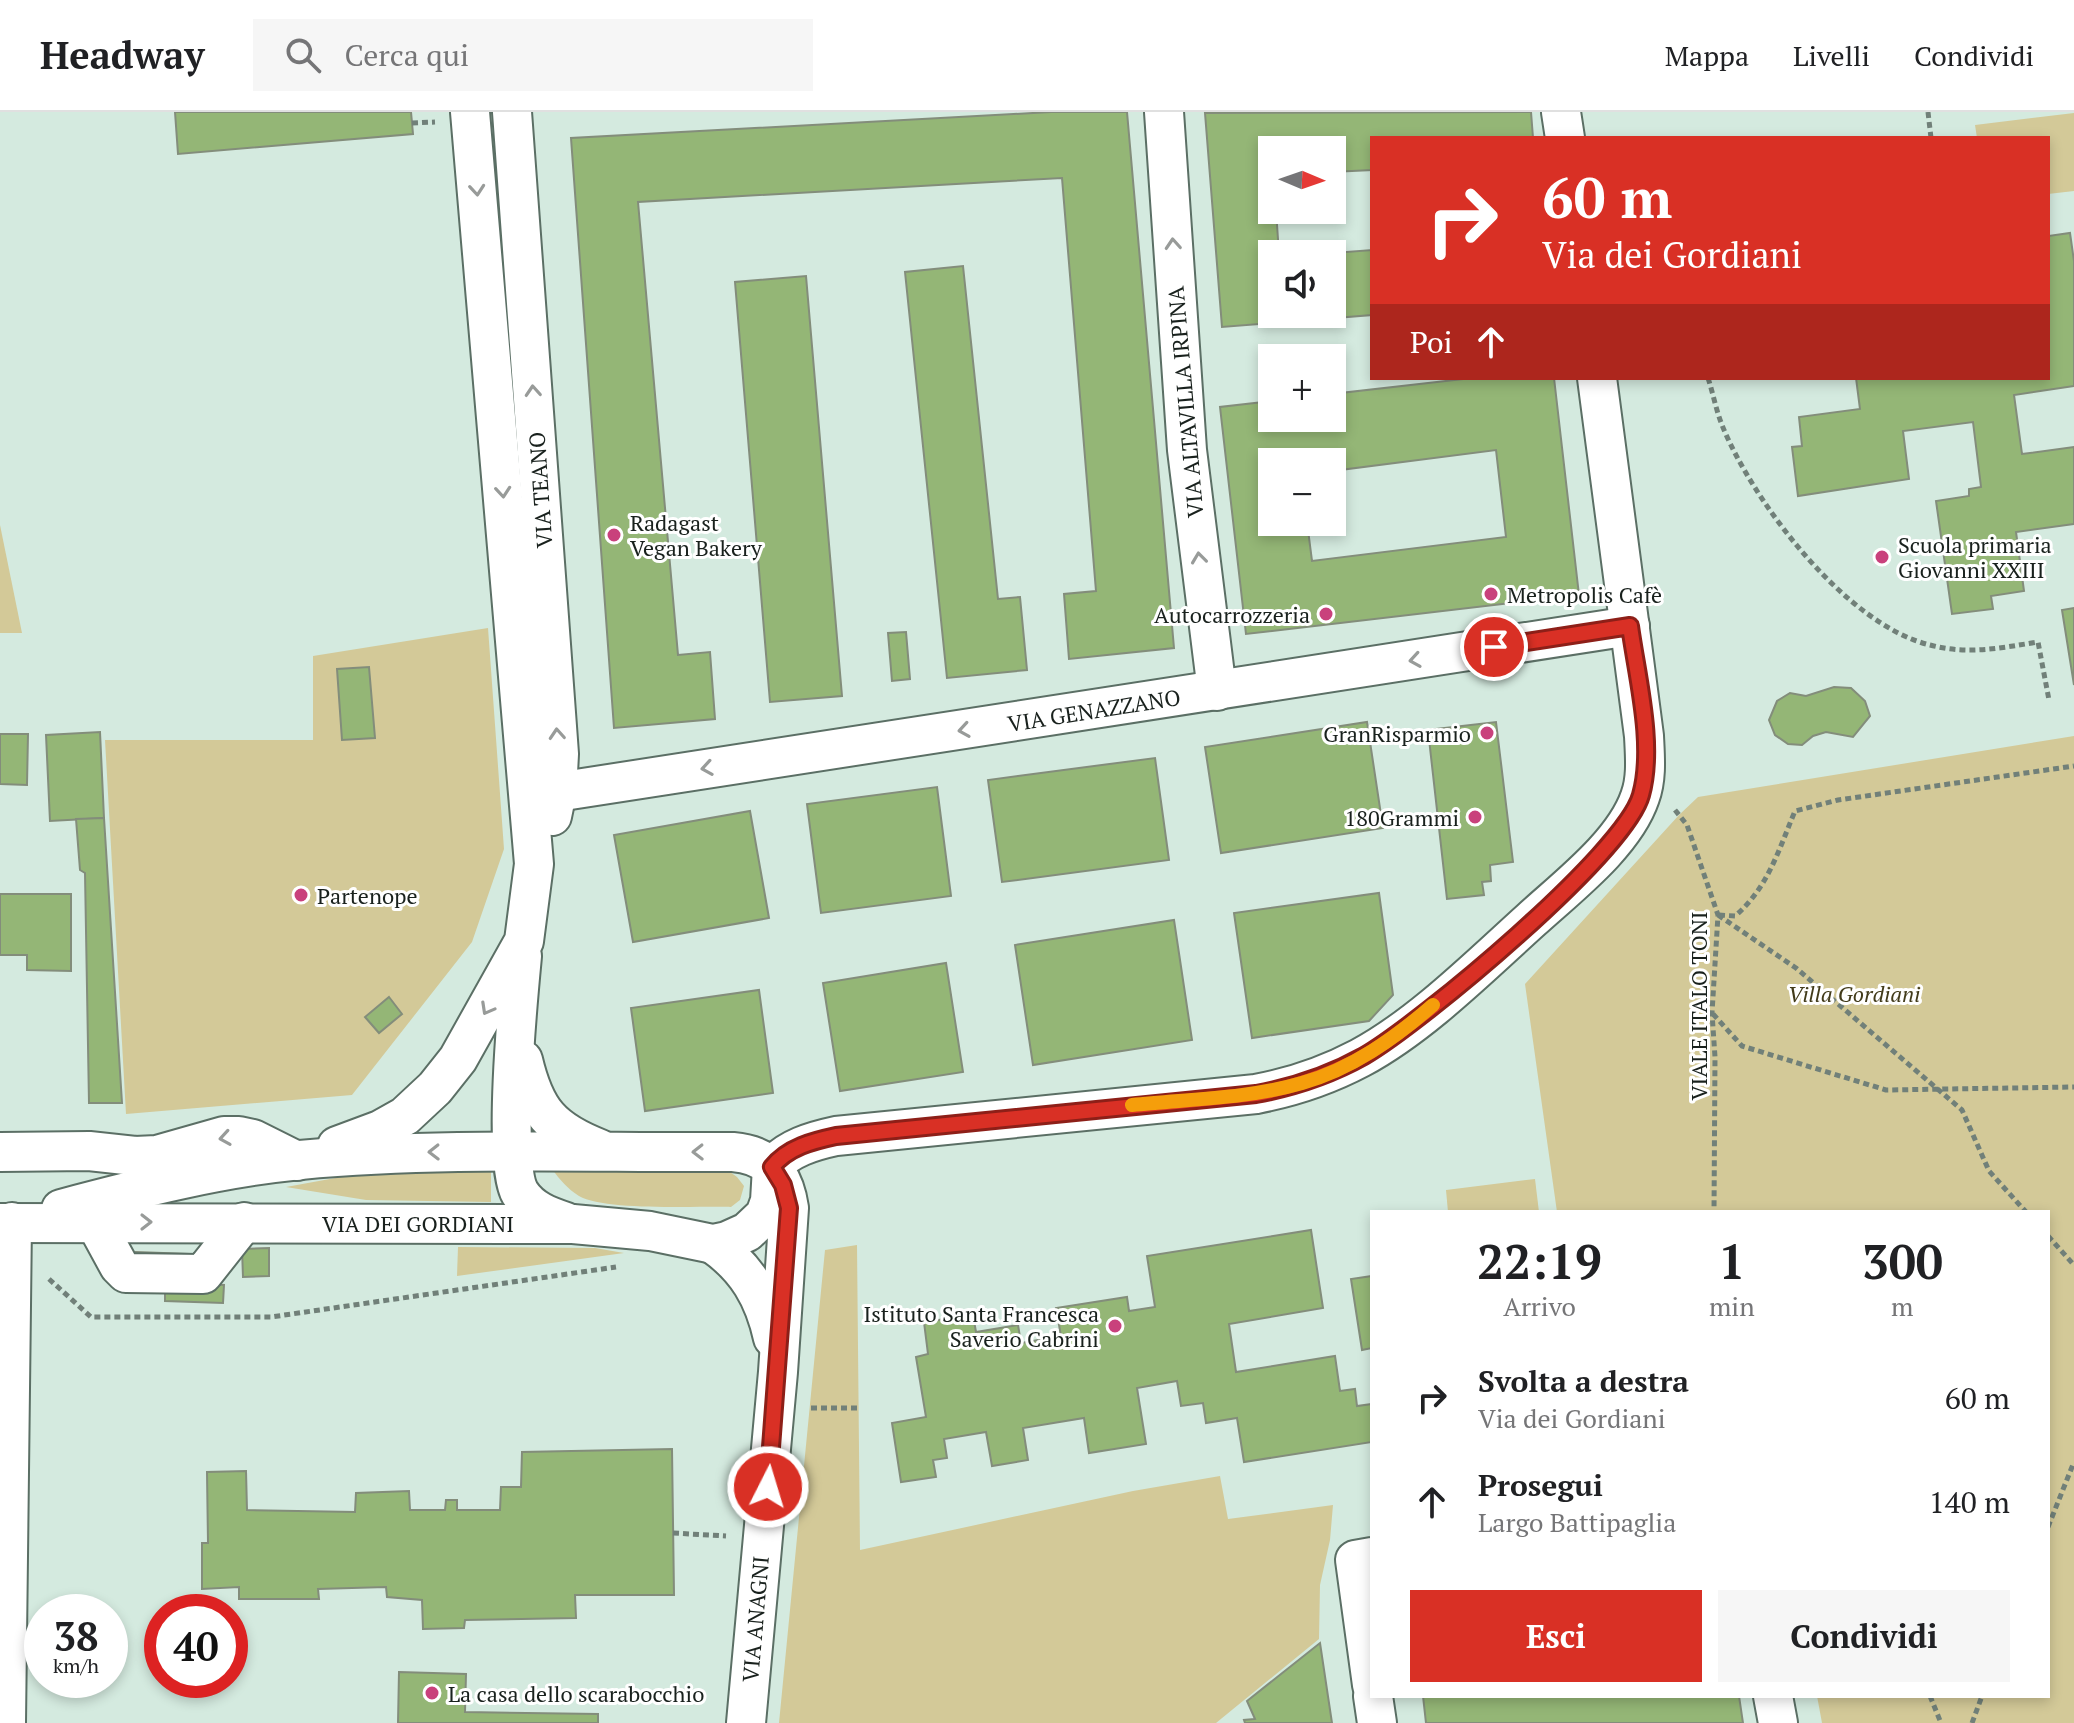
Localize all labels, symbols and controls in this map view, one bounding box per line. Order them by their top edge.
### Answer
search box [253,19,813,91]
text: Headway [40,30,205,80]
icon: search [281,33,325,77]
text: Cerca qui [345,35,469,75]
text: Mappa [1665,37,1749,74]
text: Livelli [1793,37,1870,74]
text: Condividi [1914,37,2034,74]
north arrow [1258,136,1346,224]
map controls [1258,136,1346,536]
text: 60 m [1542,160,1672,234]
icon: right [1410,168,1514,272]
one-way arrow [468,184,485,197]
text: Via dei Gordiani [1542,231,1802,278]
one-way arrow [1165,237,1182,250]
button: sound [1258,240,1346,328]
street label: VIA ALTAVILLA IRPINA [1160,284,1210,519]
icon: ahead [1469,320,1513,364]
text: Poi [1410,322,1453,362]
button: + [1258,344,1346,432]
one-way arrow [525,384,542,397]
street label: VIA TEANO [521,431,559,549]
button: − [1258,448,1346,536]
one-way arrow [494,486,511,499]
place label: Radagast Vegan Bakery [630,508,763,562]
marker: Radagast Vegan Bakery [605,526,623,544]
place label: Scuola primaria Giovanni XXIII [1898,530,2052,584]
marker: Scuola primaria Giovanni XXIII [1873,548,1891,566]
one-way arrow [1191,552,1208,565]
place label: Metropolis Cafè [1507,580,1662,609]
marker: Metropolis Cafè [1482,585,1500,603]
place label: Autocarrozzeria [1154,600,1310,629]
marker: Autocarrozzeria [1317,605,1335,623]
pin [1460,613,1528,681]
icon: arrive [1472,625,1516,669]
one-way arrow [1408,651,1422,668]
street label: VIA GENAZZANO [1005,682,1183,738]
place label: GranRisparmio [1323,719,1471,748]
one-way arrow [957,721,971,738]
marker: GranRisparmio [1478,724,1496,742]
one-way arrow [549,727,566,740]
one-way arrow [700,759,714,776]
place label: 180Grammi [1345,803,1459,832]
marker: 180Grammi [1466,808,1484,826]
place label: Partenope [317,881,418,910]
marker: Partenope [292,886,310,904]
street label: VIALE ITALO TONI [1684,911,1713,1101]
park label: Villa Gordiani [1788,979,1920,1008]
one-way arrow [481,1001,496,1016]
one-way arrow [218,1129,231,1146]
one-way arrow [427,1144,440,1161]
one-way arrow [691,1144,704,1161]
street label: VIA DEI GORDIANI [322,1209,514,1238]
one-way arrow [140,1213,153,1231]
text: 22:19 [1477,1229,1602,1293]
text: 1 [1718,1229,1745,1293]
text: 300 [1862,1229,1943,1293]
text: Arrivo [1503,1289,1576,1323]
text: min [1709,1289,1755,1323]
text: m [1891,1289,1914,1323]
place label: Istituto Santa Francesca Saverio Cabrini [863,1299,1099,1353]
marker: Istituto Santa Francesca Saverio Cabrini [1106,1317,1124,1335]
text: Svolta a destra [1478,1361,1689,1401]
icon: right [1410,1376,1454,1420]
text: 60 m [1945,1378,2010,1418]
text: Via dei Gordiani [1478,1401,1666,1435]
position arrow [726,1445,810,1529]
text: Prosegui [1478,1465,1603,1505]
icon: ahead [1410,1480,1454,1524]
text: 140 m [1929,1482,2010,1522]
text: Largo Battipaglia [1478,1505,1676,1539]
street label: VIA ANAGNI [735,1555,775,1683]
button: Esci [1410,1590,1702,1682]
button: Condividi [1718,1590,2010,1682]
speed limit sign: 40 [144,1594,248,1698]
text: 38 [53,1609,99,1662]
text: km/h [53,1652,99,1679]
place label: La casa dello scarabocchio [448,1679,704,1708]
marker: La casa dello scarabocchio [423,1684,441,1702]

